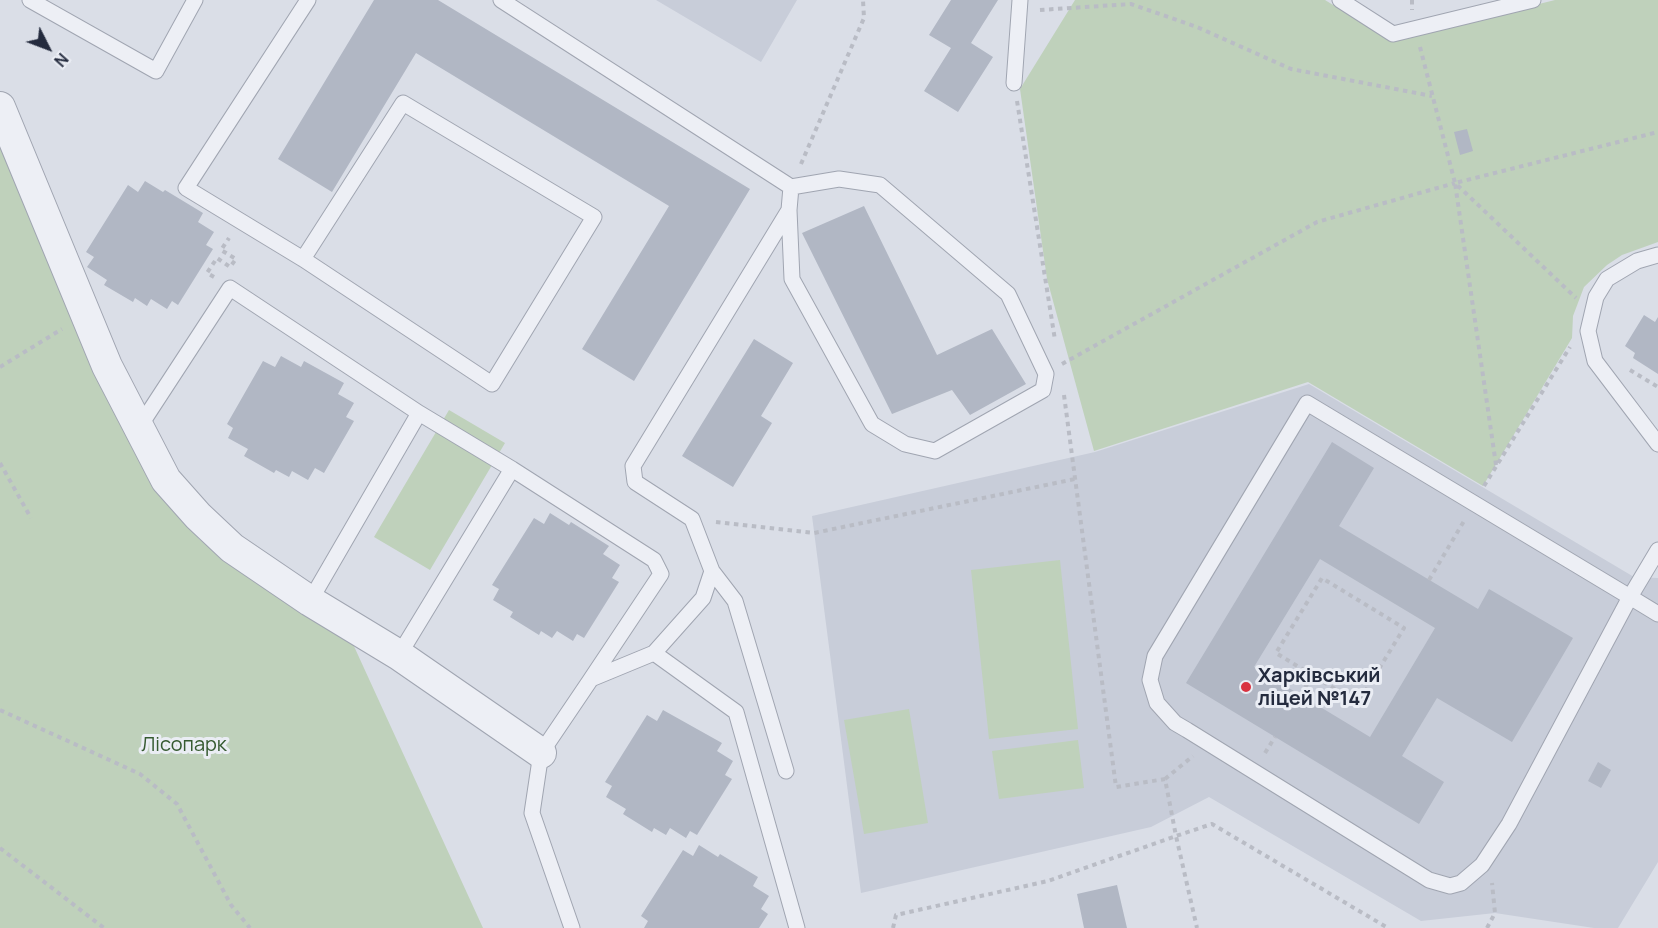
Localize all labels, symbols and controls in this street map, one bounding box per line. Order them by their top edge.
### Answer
north arrow [18,18,78,78]
text: N [49,48,73,72]
place label: Харківський ліцей №147 [1258,664,1380,711]
marker: Харківський ліцей №147 [1239,680,1253,694]
park label: Лісопарк [141,733,227,757]

